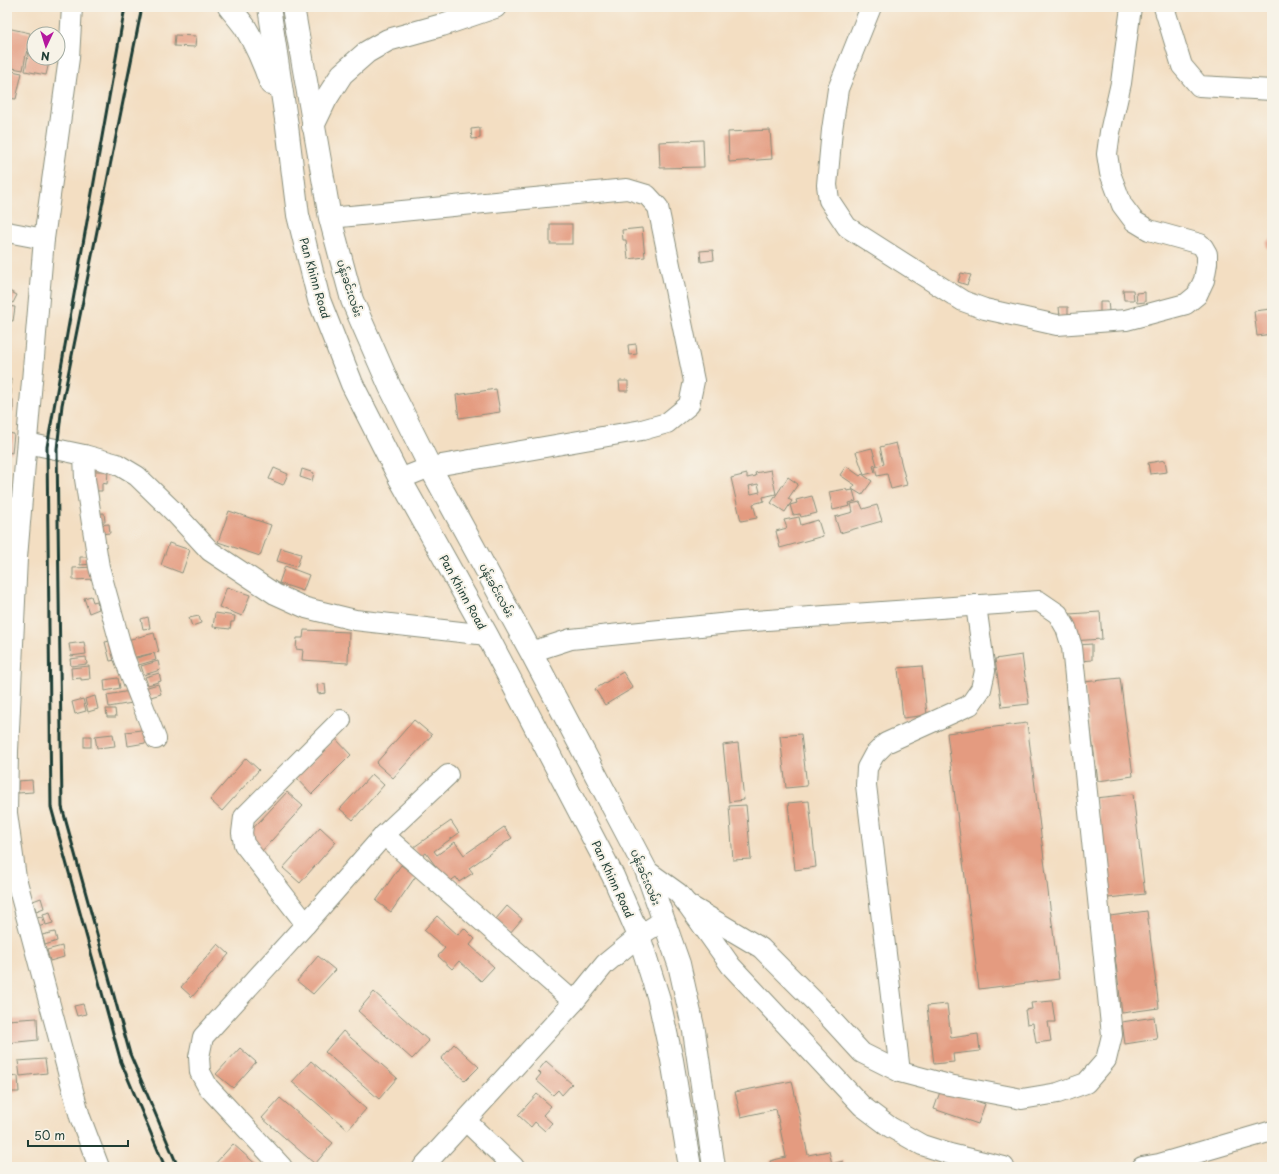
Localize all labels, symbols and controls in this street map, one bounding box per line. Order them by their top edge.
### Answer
north arrow [26,26,66,66]
text: N [40,48,50,65]
street label: Pan Khinn Road [295,235,335,321]
street label: ပန်းခင်းလမ်း [332,257,367,319]
street label: Pan Khinn Road [435,551,491,633]
street label: ပန်းခင်းလမ်း [474,560,519,621]
street label: Pan Khinn Road [588,838,638,920]
street label: ပန်းခင်းလမ်း [626,846,666,908]
scale bar [28,1122,128,1148]
text: 50 m [34,1126,65,1144]

